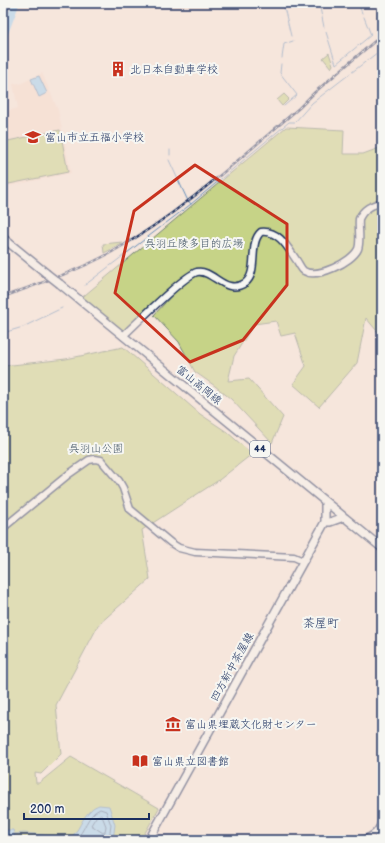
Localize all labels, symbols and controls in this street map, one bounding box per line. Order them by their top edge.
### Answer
building icon: 北日本自動車学校 [109,60,127,78]
place label: 北日本自動車学校 [130,63,218,76]
school or university icon: 富山市立五福小学校 [24,128,42,146]
place label: 富山市立五福小学校 [45,131,144,144]
park label: 呉羽丘陵多目的広場 [145,237,244,250]
street label: 富山高岡線 [174,363,224,407]
road number: 44 [250,441,270,457]
park label: 呉羽山公園 [69,442,124,455]
district label: 茶屋町 [303,616,339,631]
street label: 四方新中茶屋線 [208,630,256,704]
museum icon: 富山県埋蔵文化財センター [164,715,182,733]
place label: 富山県埋蔵文化財センター [185,718,317,731]
library icon: 富山県立図書館 [131,752,149,770]
place label: 富山県立図書館 [152,755,229,768]
scale bar [24,795,149,821]
text: 200 m [30,802,64,817]

